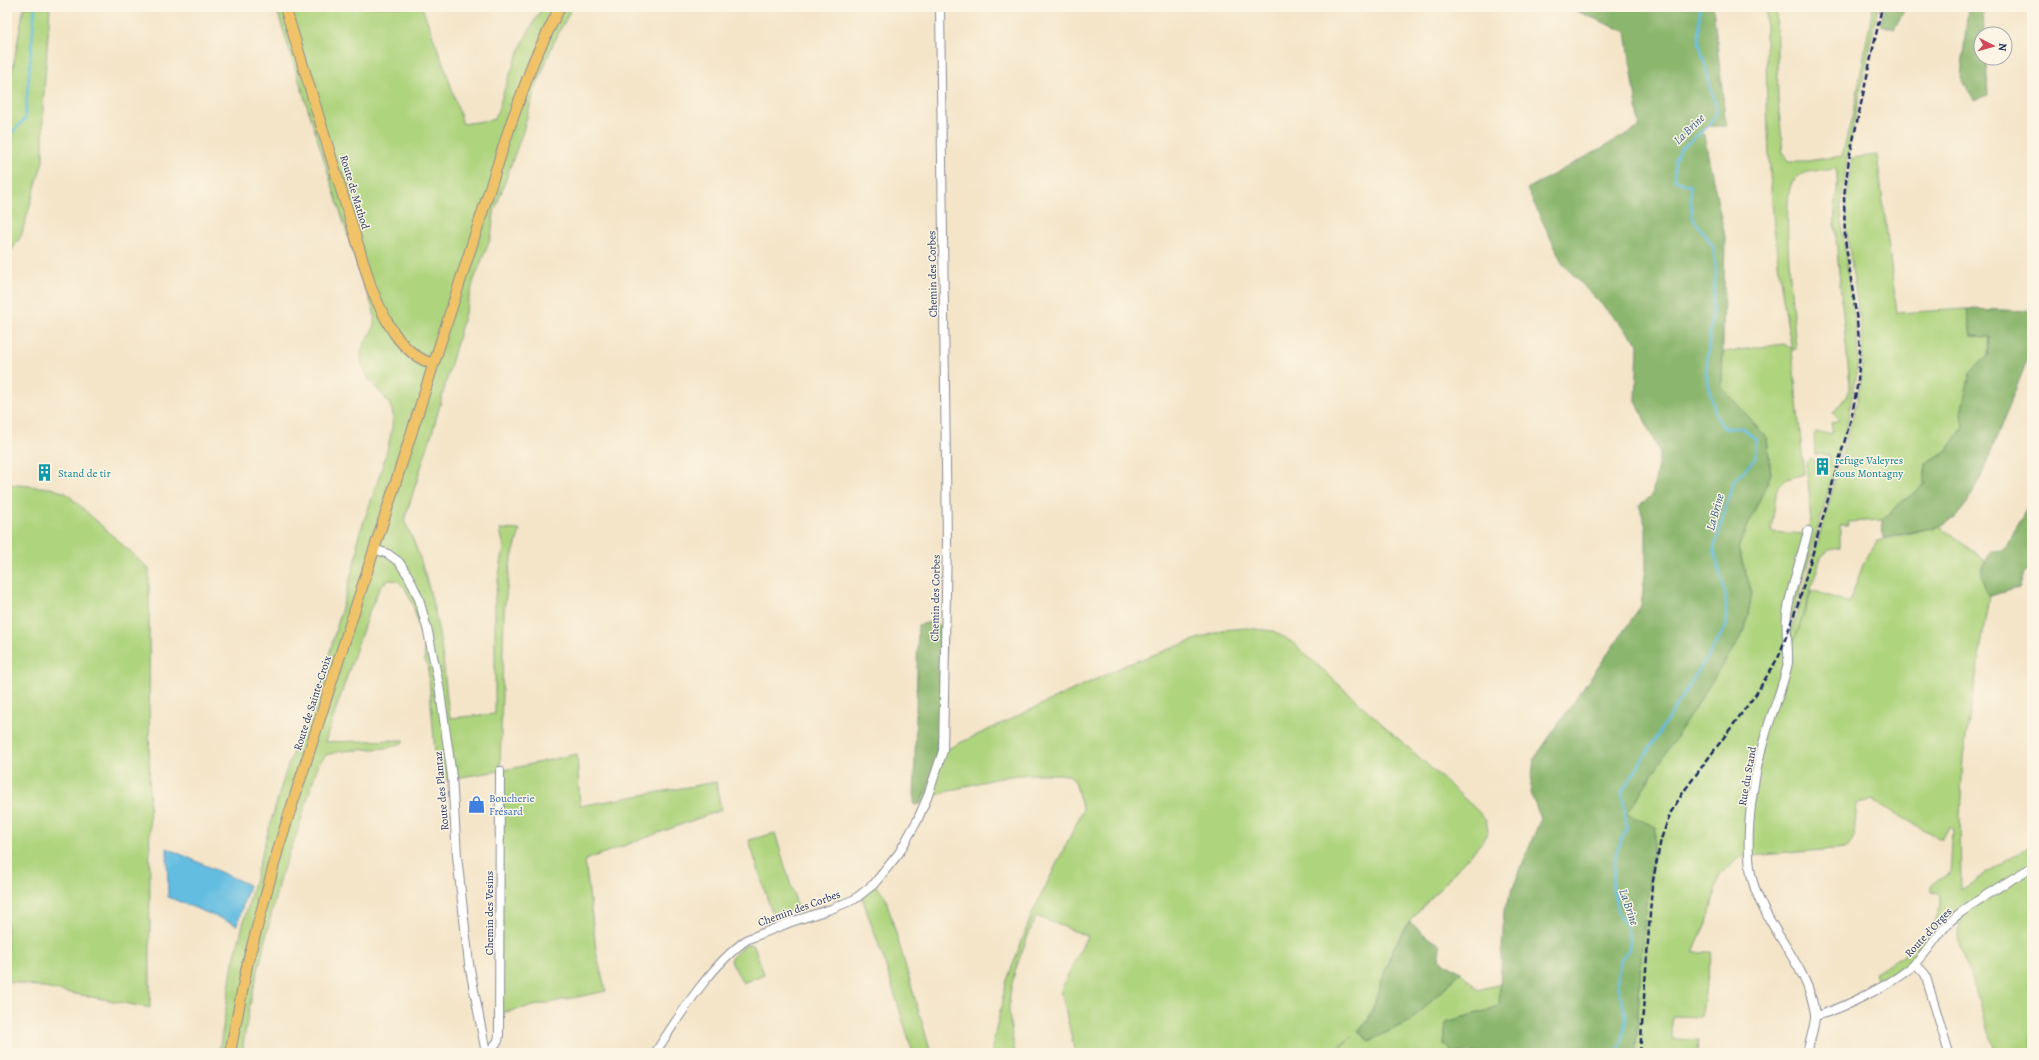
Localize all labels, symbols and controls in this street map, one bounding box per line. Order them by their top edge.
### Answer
north arrow [1973,26,2013,66]
text: N [1995,42,2010,52]
water label: La Brine [1670,110,1709,148]
street label: Route de Mathod [336,153,373,231]
street label: Chemin des Corbes [924,230,941,318]
place label: refuge Valeyres sous Montagny [1835,453,1903,481]
building icon: refuge Valeyres sous Montagny [1812,456,1832,476]
building icon: Stand de tir [35,463,55,483]
place label: Stand de tir [58,466,111,481]
water label: La Brine [1702,491,1728,532]
street label: Chemin des Corbes [927,554,944,642]
street label: Route de Sainte-Croix [290,653,335,752]
street label: Rue du Stand [1735,745,1760,807]
street label: Route des Plantaz [431,751,452,831]
place label: Boucherie Frésard [489,791,535,819]
shop icon: Boucherie Frésard [466,794,486,814]
street label: Chemin des Vesins [482,871,497,955]
street label: Chemin des Corbes [756,887,843,930]
water label: La Brine [1615,887,1643,928]
street label: Route d'Orges [1901,904,1955,961]

